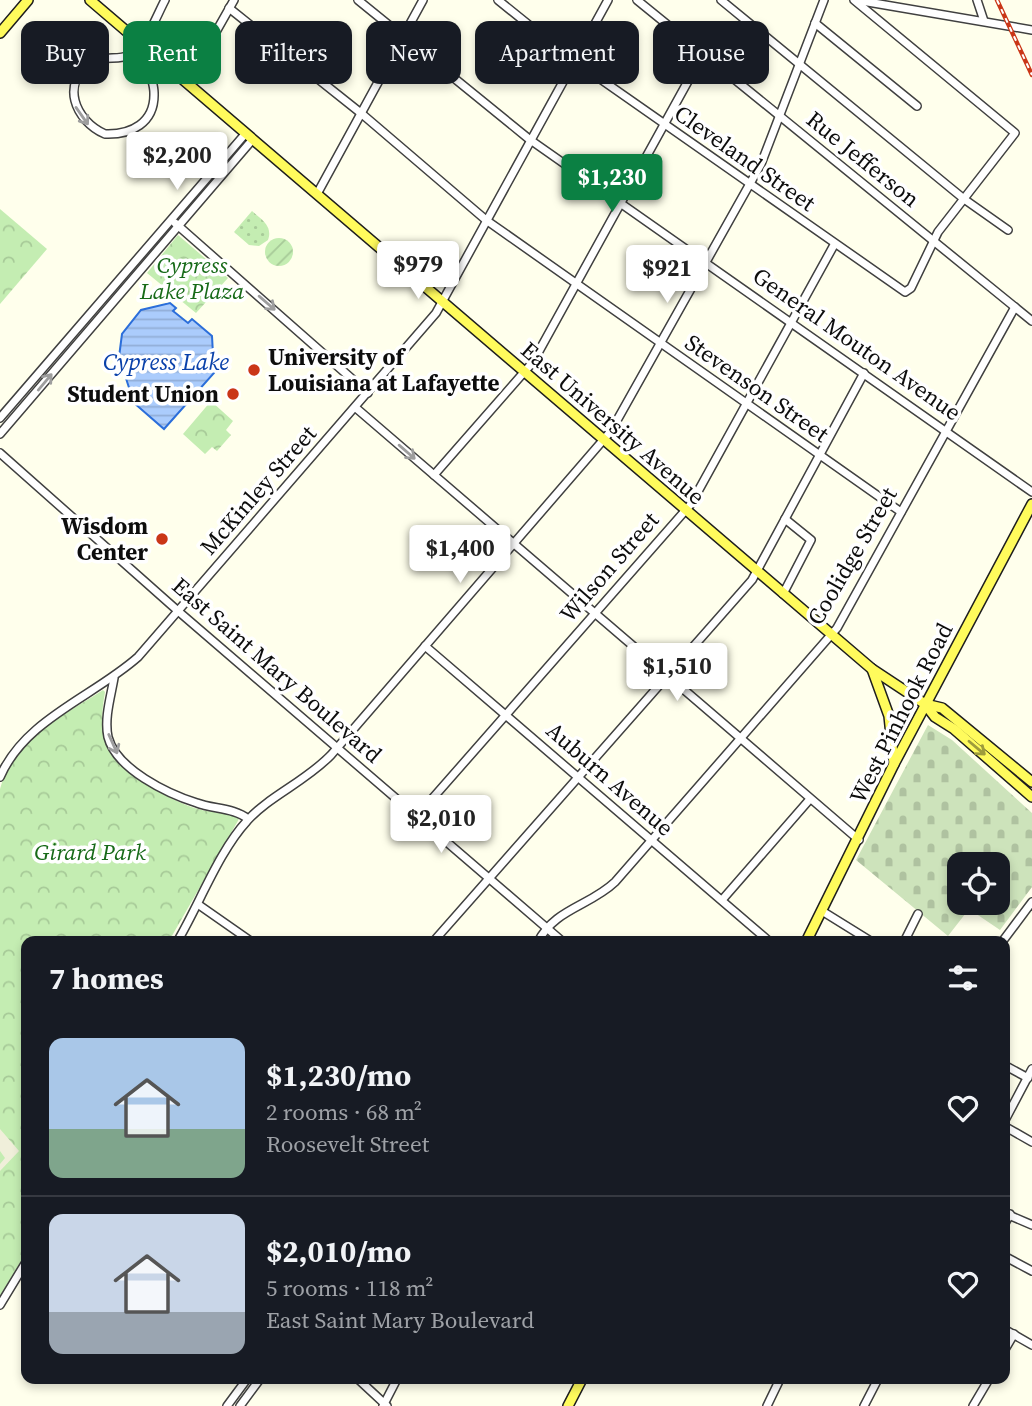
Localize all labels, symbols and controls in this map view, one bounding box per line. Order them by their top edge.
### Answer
chip: Buy [21,21,109,84]
chip: Rent [123,21,221,84]
chip: Filters [235,21,352,84]
chip: New [366,21,461,84]
chip: Apartment [475,21,639,84]
chip: House [653,21,769,84]
street label: Cleveland Street [668,97,822,219]
street label: Rue Jefferson [800,103,926,215]
one-way arrow [75,106,89,125]
pin: $2,200 [120,132,234,192]
text: $2,200 [142,139,212,171]
pin: $1,230 [555,154,669,214]
text: $1,230 [577,161,647,193]
pin: $979 [377,242,459,301]
pin: $921 [626,246,708,305]
text: $979 [393,248,443,280]
park label: Cypress Lake Plaza [139,249,244,307]
text: $921 [642,252,692,284]
street label: General Mouton Avenue [746,260,968,428]
one-way arrow [258,295,276,311]
street label: Stevenson Street [679,327,836,450]
street label: East University Avenue [514,334,712,512]
place label: University of Louisiana at Lafayette [268,341,499,399]
water label: Cypress Lake [103,345,229,378]
marker: University of Louisiana at Lafayette [246,362,262,378]
one-way arrow [37,374,52,392]
place label: Student Union [67,378,219,410]
marker: Student Union [225,386,241,402]
street label: McKinley Street [193,418,324,562]
one-way arrow [398,444,416,460]
street label: Coolidge Street [800,481,905,631]
street label: Wilson Street [552,505,666,629]
place label: Wisdom Center [61,510,148,568]
pin: $1,400 [403,526,517,585]
marker: Wisdom Center [154,531,170,547]
text: $1,400 [425,532,495,564]
street label: East Saint Mary Boulevard [165,570,389,770]
street label: West Pinhook Road [842,617,960,809]
pin: $1,510 [620,644,734,703]
text: $1,510 [642,650,712,682]
street label: Auburn Avenue [539,715,681,843]
one-way arrow [107,733,120,754]
one-way arrow [967,740,985,756]
pin: $2,010 [384,796,498,855]
text: $2,010 [406,802,476,834]
park label: Girard Park [34,836,146,868]
map controls [947,852,1010,915]
button: locate [947,852,1010,915]
text: 7 homes [49,958,164,999]
icon: filters [944,959,982,997]
text: $1,230/mo [266,1055,411,1096]
icon: home [105,1066,189,1150]
icon: heart [944,1089,982,1127]
text: 2 rooms · 68 m² [266,1096,422,1128]
text: Roosevelt Street [266,1128,429,1160]
text: $2,010/mo [266,1231,411,1272]
icon: home [105,1242,189,1326]
icon: heart [944,1265,982,1303]
text: 5 rooms · 118 m² [266,1272,433,1304]
text: East Saint Mary Boulevard [266,1304,534,1336]

